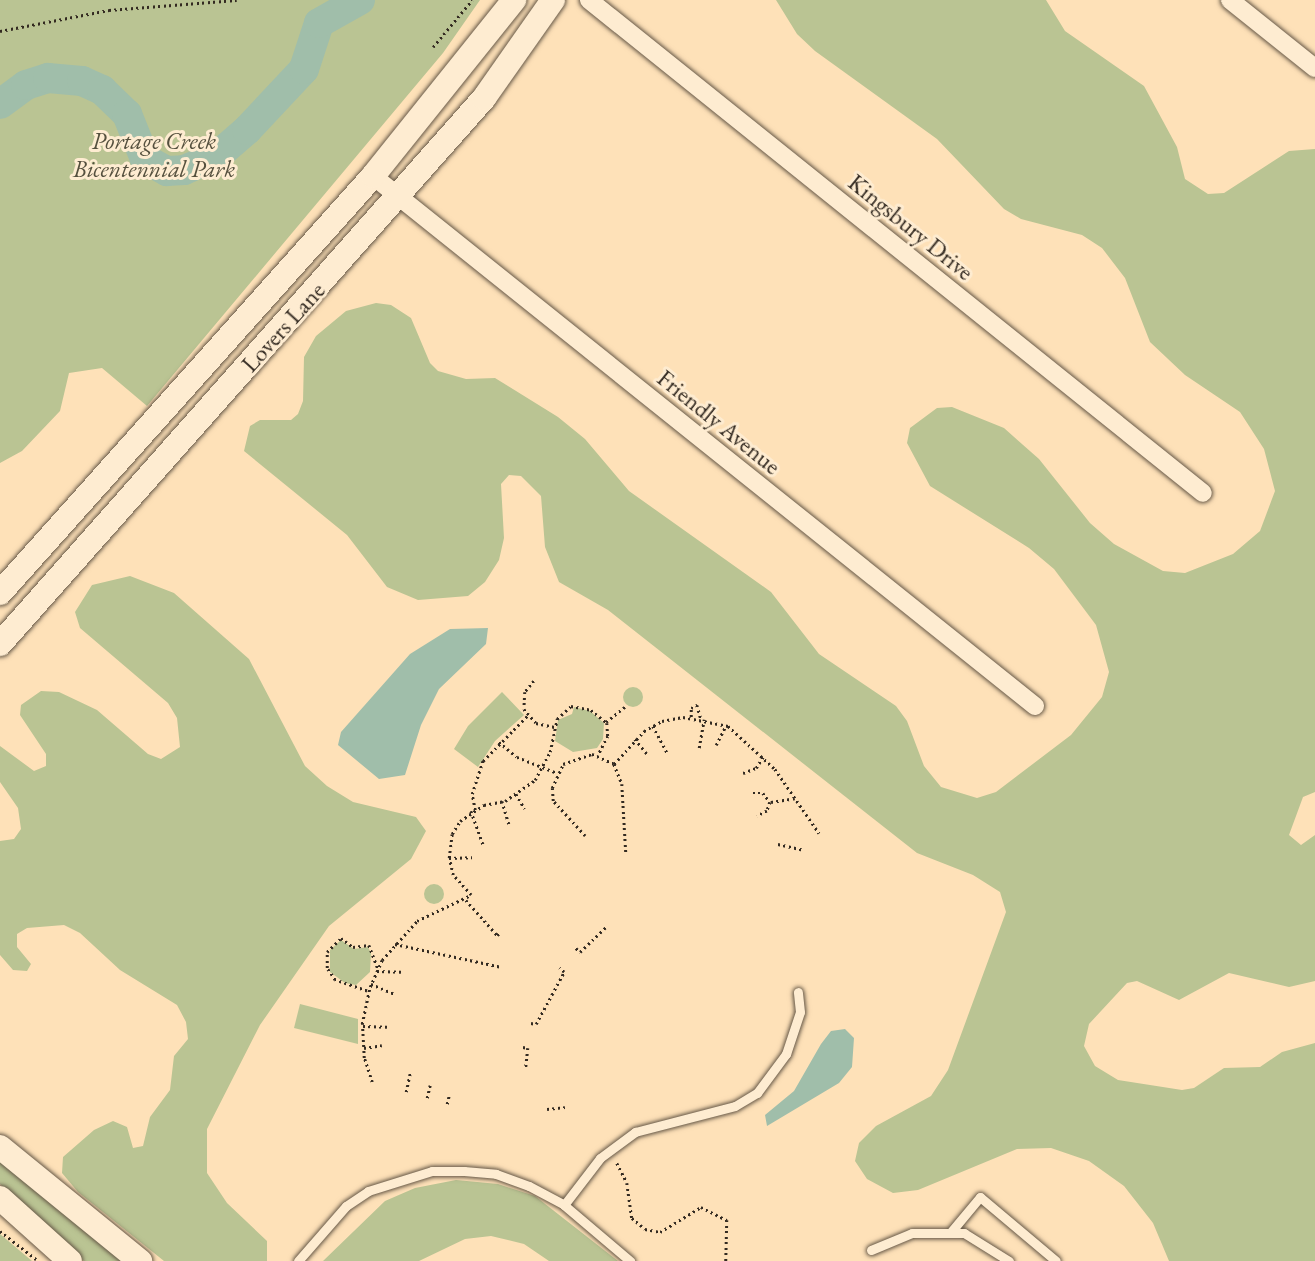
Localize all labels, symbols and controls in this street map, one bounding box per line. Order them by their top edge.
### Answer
park label: Portage Creek Bicentennial Park [73,127,235,183]
street label: Kingsbury Drive [843,168,979,286]
street label: Lovers Lane [235,276,331,378]
street label: Friendly Avenue [652,364,786,480]

